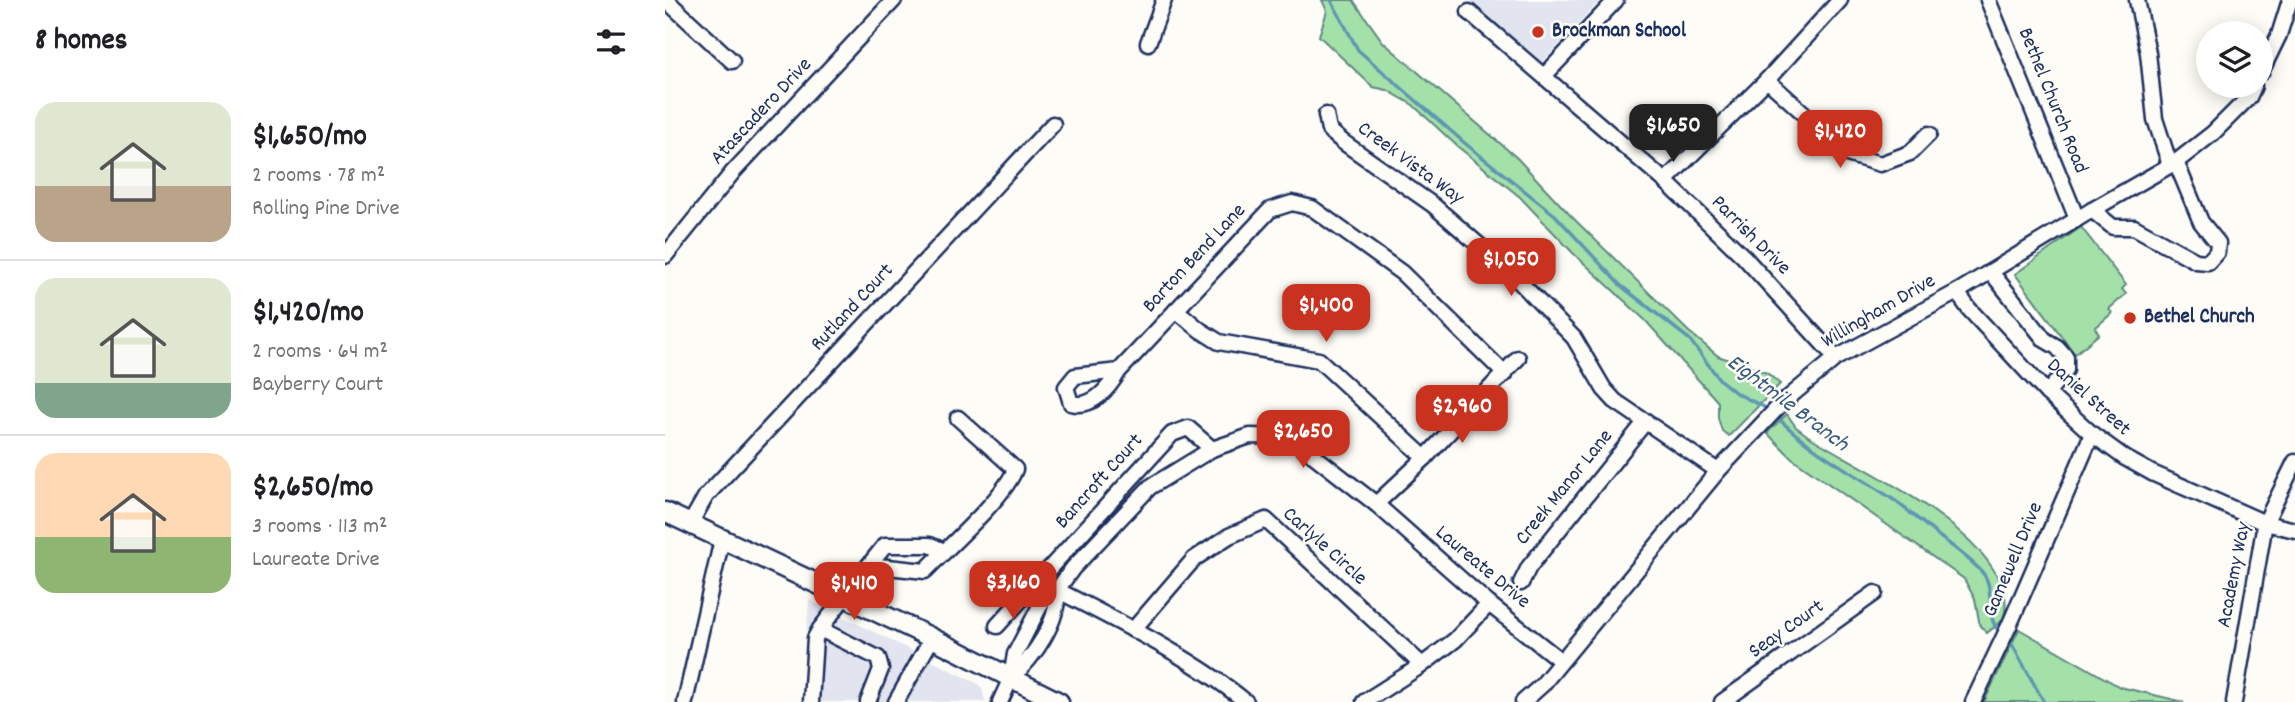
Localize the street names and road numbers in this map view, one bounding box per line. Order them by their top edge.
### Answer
street label: Bethel Church Road [2009,24,2095,178]
street label: Atascadero Drive [704,51,820,173]
street label: Creek Vista Way [1350,115,1470,213]
street label: Parrish Drive [1703,189,1797,283]
street label: Barton Bend Lane [1136,198,1254,320]
street label: Rutland Court [804,257,902,359]
street label: Willingham Drive [1816,267,1942,357]
street label: Daniel Street [2039,352,2137,444]
street label: Creek Manor Lane [1509,424,1621,552]
street label: Bancroft Court [1049,427,1151,536]
street label: Gamewell Drive [1976,498,2052,622]
street label: Carlyle Circle [1275,501,1373,593]
street label: Laureate Drive [1428,519,1536,617]
street label: Academy Way [2210,519,2260,630]
street label: Seay Court [1743,593,1831,667]

